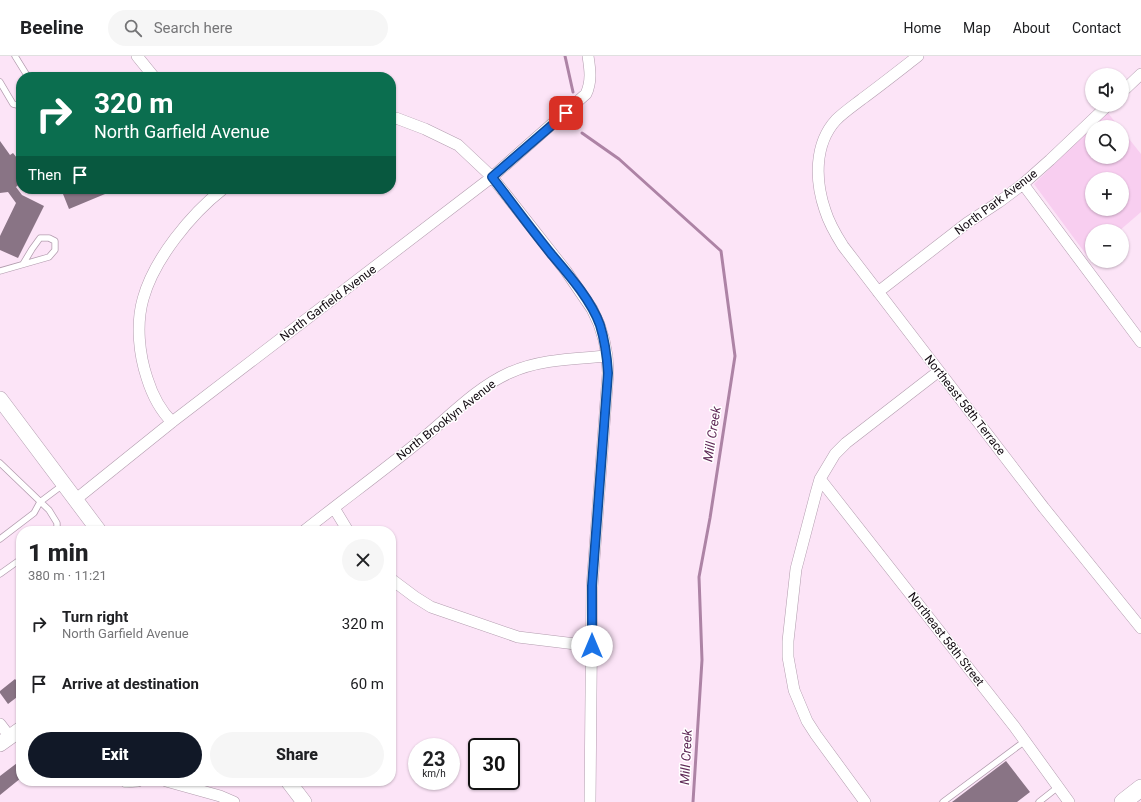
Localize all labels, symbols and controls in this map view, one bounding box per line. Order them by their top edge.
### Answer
search box [108,10,388,46]
text: Beeline [20,16,84,39]
icon: search [122,17,144,39]
text: Search here [154,19,233,37]
text: Home [903,20,941,36]
text: Map [963,20,991,36]
text: About [1013,20,1050,36]
text: Contact [1072,20,1121,36]
map controls [1085,68,1129,268]
button: sound [1085,68,1129,112]
text: 320 m [94,87,173,120]
icon: right [28,88,80,140]
pin [549,96,583,130]
icon: arrive [555,102,577,124]
button: search [1085,120,1129,164]
text: North Garfield Avenue [94,121,269,142]
icon: arrive [69,164,91,186]
text: Then [28,166,61,184]
street label: North Park Avenue [952,166,1040,238]
button: + [1085,172,1129,216]
button: − [1085,224,1129,268]
street label: North Garfield Avenue [277,262,379,344]
street label: Northeast 58th Terrace [922,352,1008,458]
street label: North Brooklyn Avenue [394,377,498,463]
water label: Mill Creek [700,405,724,463]
text: 1 min [28,539,89,567]
button: close [342,539,384,581]
text: 380 m · 11:21 [28,568,107,583]
street label: Northeast 58th Street [905,589,987,689]
text: Turn right [62,608,128,626]
icon: right [28,613,50,635]
text: 320 m [342,615,384,633]
position arrow [571,625,613,667]
text: North Garfield Avenue [62,626,189,641]
icon: arrive [28,673,50,695]
text: Arrive at destination [62,675,199,693]
text: 60 m [350,675,384,693]
water label: Mill Creek [677,728,695,785]
button: Exit [28,732,202,778]
button: Share [210,732,384,778]
speed limit sign: 30 [468,738,520,790]
text: 23 [423,747,445,771]
text: km/h [422,768,446,779]

